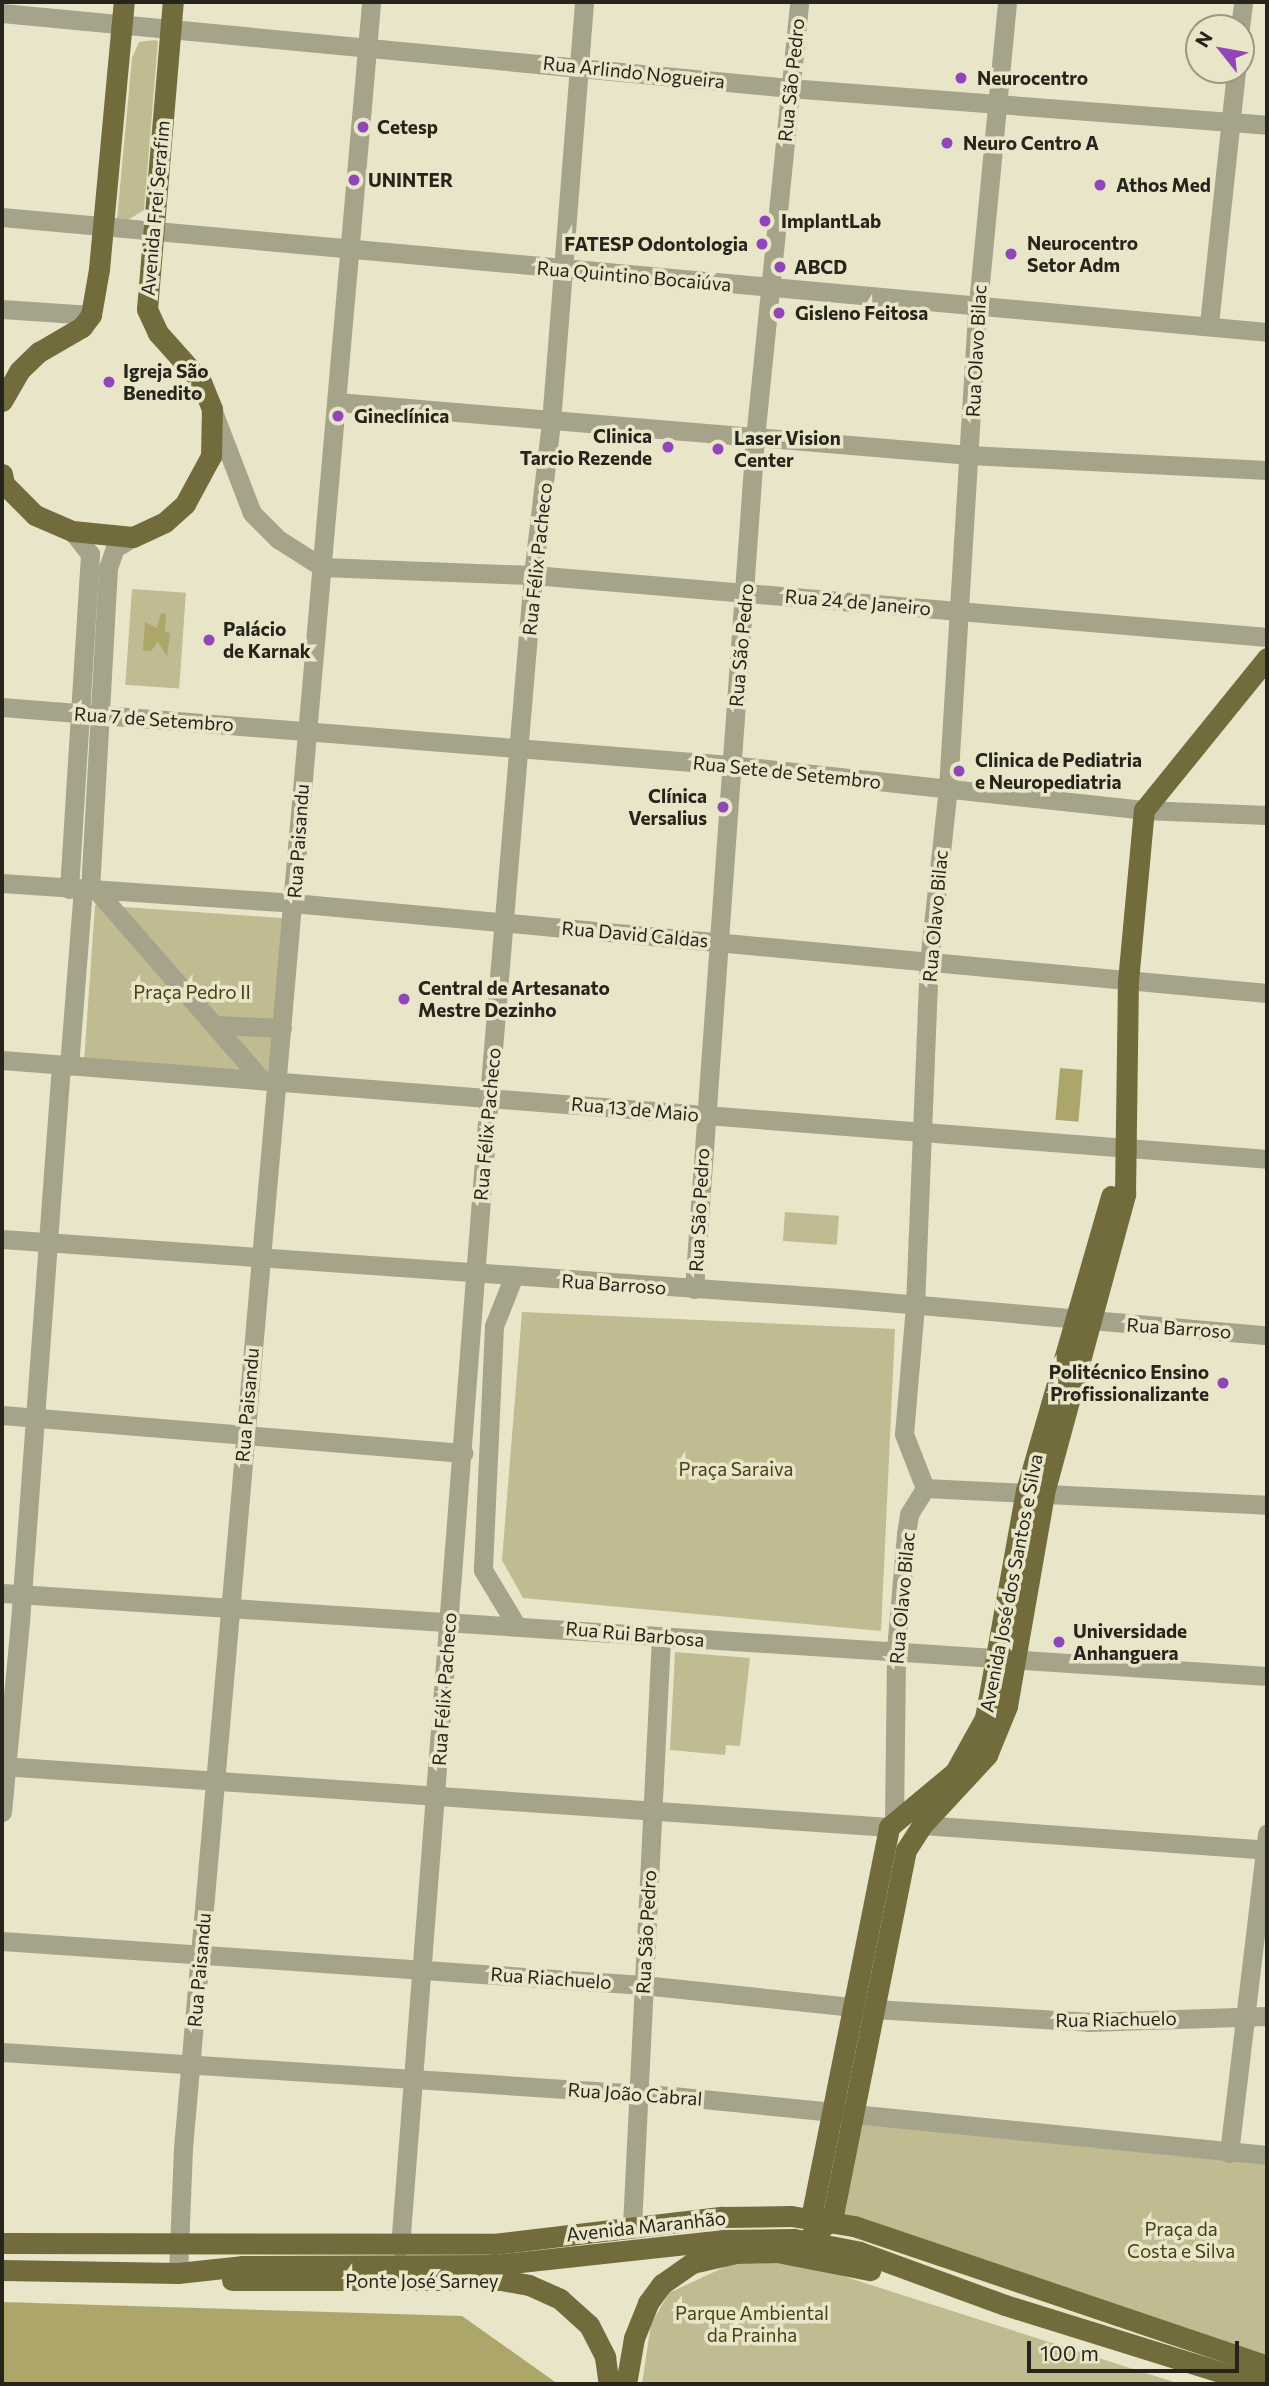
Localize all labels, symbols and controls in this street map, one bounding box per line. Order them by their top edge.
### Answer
north arrow [1185,14,1255,84]
street label: Rua São Pedro [773,17,809,143]
text: N [1190,27,1217,51]
street label: Rua Arlindo Nogueira [542,51,726,93]
place label: Neurocentro [977,67,1088,89]
marker: Neurocentro [951,68,971,88]
place label: Cetesp [377,116,438,138]
street label: Avenida Frei Serafim [136,119,174,297]
marker: Cetesp [355,119,371,135]
place label: Neuro Centro A [963,132,1099,154]
marker: Neuro Centro A [937,133,957,153]
place label: UNINTER [368,169,453,191]
marker: UNINTER [346,172,362,188]
place label: Athos Med [1116,174,1211,196]
marker: Athos Med [1090,175,1110,195]
place label: ImplantLab [781,210,881,232]
marker: ImplantLab [755,211,775,231]
place label: Neurocentro Setor Adm [1027,232,1138,276]
place label: FATESP Odontologia [564,233,748,255]
marker: FATESP Odontologia [754,236,770,252]
marker: Neurocentro Setor Adm [1001,244,1021,264]
street label: Rua Quintino Bocaiúva [536,256,732,296]
place label: ABCD [794,256,847,278]
marker: ABCD [772,259,788,275]
street label: Rua Olavo Bilac [961,284,991,418]
place label: Gisleno Feitosa [795,302,928,324]
marker: Gisleno Feitosa [769,303,789,323]
place label: Igreja São Benedito [123,360,209,404]
marker: Igreja São Benedito [101,374,117,390]
place label: Gineclínica [354,405,449,427]
marker: Gineclínica [328,406,348,426]
place label: Clinica Tarcio Rezende [520,425,652,469]
place label: Laser Vision Center [734,427,841,471]
marker: Clinica Tarcio Rezende [658,437,678,457]
marker: Laser Vision Center [708,439,728,459]
street label: Rua Félix Pacheco [518,481,556,637]
street label: Rua São Pedro [724,582,758,708]
street label: Rua 24 de Janeiro [784,584,932,620]
place label: Palácio de Karnak [223,618,311,662]
marker: Palácio de Karnak [201,632,217,648]
street label: Rua 7 de Setembro [73,702,235,736]
place label: Clinica de Pediatria e Neuropediatria [975,749,1142,793]
street label: Rua Sete de Setembro [692,751,882,793]
marker: Clinica de Pediatria e Neuropediatria [949,761,969,781]
street label: Rua Paisandu [283,783,313,899]
place label: Clínica Versalius [628,785,707,829]
marker: Clínica Versalius [713,797,733,817]
street label: Rua Olavo Bilac [918,849,952,983]
street label: Rua David Caldas [561,916,709,952]
place label: Central de Artesanato Mestre Dezinho [418,977,610,1021]
park label: Praça Pedro II [133,981,251,1003]
marker: Central de Artesanato Mestre Dezinho [396,991,412,1007]
street label: Rua Félix Pacheco [469,1046,505,1202]
street label: Rua 13 de Maio [570,1092,700,1126]
street label: Rua São Pedro [684,1147,714,1273]
street label: Rua Barroso [561,1269,667,1299]
street label: Rua Barroso [1126,1313,1232,1343]
street label: Rua Paisandu [231,1347,263,1463]
place label: Politécnico Ensino Profissionalizante [1049,1361,1209,1405]
marker: Politécnico Ensino Profissionalizante [1215,1375,1231,1391]
street label: Avenida José dos Santos e Silva [975,1452,1047,1714]
park label: Praça Saraiva [678,1458,794,1480]
street label: Rua Olavo Bilac [885,1531,919,1665]
street label: Rua Félix Pacheco [427,1612,461,1766]
street label: Rua Rui Barbosa [565,1617,705,1651]
place label: Universidade Anhanguera [1073,1620,1187,1664]
marker: Universidade Anhanguera [1051,1634,1067,1650]
street label: Rua São Pedro [631,1869,661,1995]
street label: Rua Paisandu [183,1912,215,2028]
street label: Rua Riachuelo [490,1962,612,1994]
street label: Rua Riachuelo [1055,2007,1177,2031]
street label: Rua João Cabral [567,2078,703,2110]
street label: Avenida Maranhão [565,2206,727,2246]
park label: Praça da Costa e Silva [1127,2218,1235,2262]
street label: Ponte José Sarney [345,2270,499,2292]
park label: Parque Ambiental da Prainha [675,2302,829,2346]
scale bar [1031,2326,1243,2370]
text: 100 m [1040,2340,1099,2365]

